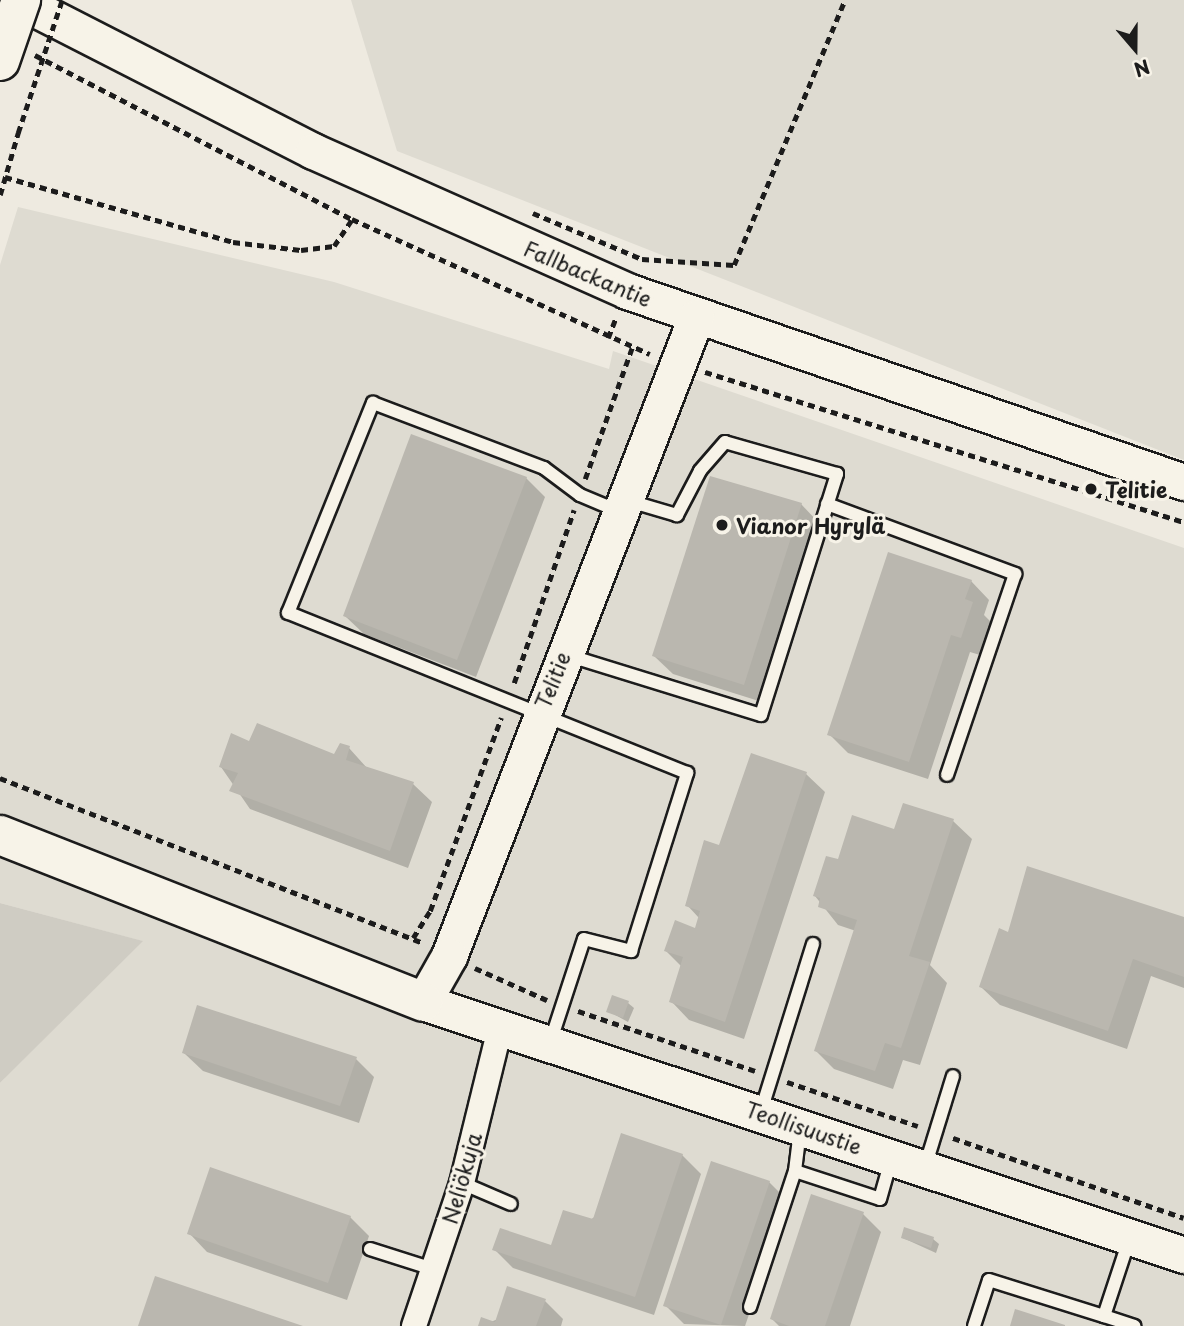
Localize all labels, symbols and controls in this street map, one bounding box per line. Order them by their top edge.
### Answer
north arrow [1100,14,1170,84]
text: N [1130,53,1154,84]
street label: Fallbackantie [520,235,656,311]
place label: Telitie [1105,476,1167,502]
marker: Telitie [1083,481,1099,497]
place label: Vianor Hyrylä [736,512,887,538]
marker: Vianor Hyrylä [714,517,730,533]
street label: Telitie [529,648,575,712]
street label: Teollisuustie [742,1095,866,1159]
street label: Neliökuja [436,1129,486,1227]

